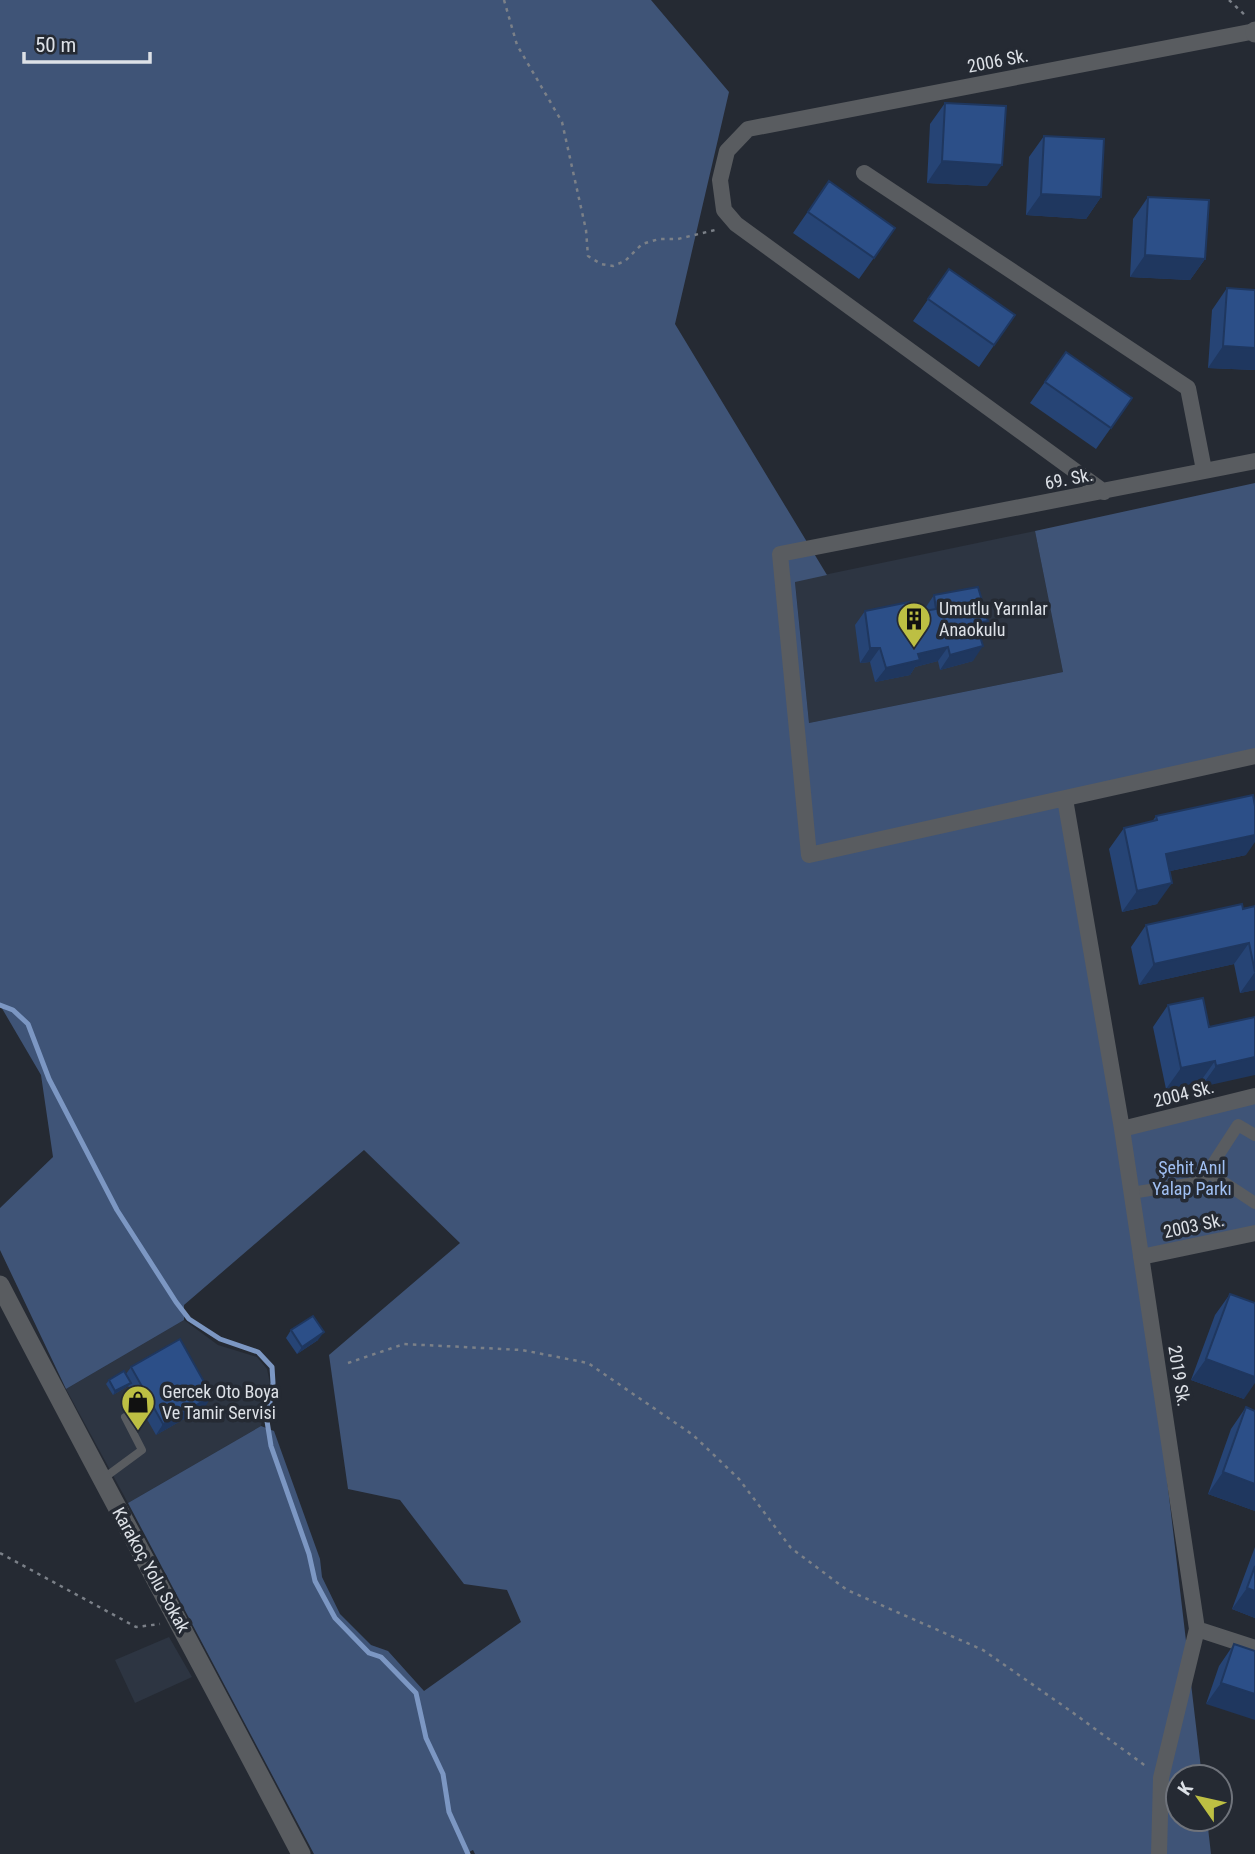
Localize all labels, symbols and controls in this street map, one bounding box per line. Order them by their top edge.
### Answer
scale bar [24,21,150,65]
text: 50 m [35,33,76,57]
street label: 2006 Sk. [966,44,1030,77]
street label: 69. Sk. [1043,464,1095,493]
place label: Umutlu Yarınlar Anaokulu [939,598,1048,640]
building icon: Umutlu Yarınlar Anaokulu [895,600,933,649]
street label: 2004 Sk. [1151,1076,1216,1111]
park label: Şehit Anıl Yalap Parkı [1152,1157,1232,1199]
street label: 2003 Sk. [1161,1209,1226,1242]
street label: 2019 Sk. [1164,1344,1195,1408]
place label: Gercek Oto Boya Ve Tamir Servisi [162,1381,279,1423]
shop icon: Gercek Oto Boya Ve Tamir Servisi [119,1383,157,1432]
street label: Karakoç Yolu Sokak [108,1503,195,1636]
north arrow [1164,1763,1234,1833]
text: K [1173,1778,1198,1800]

